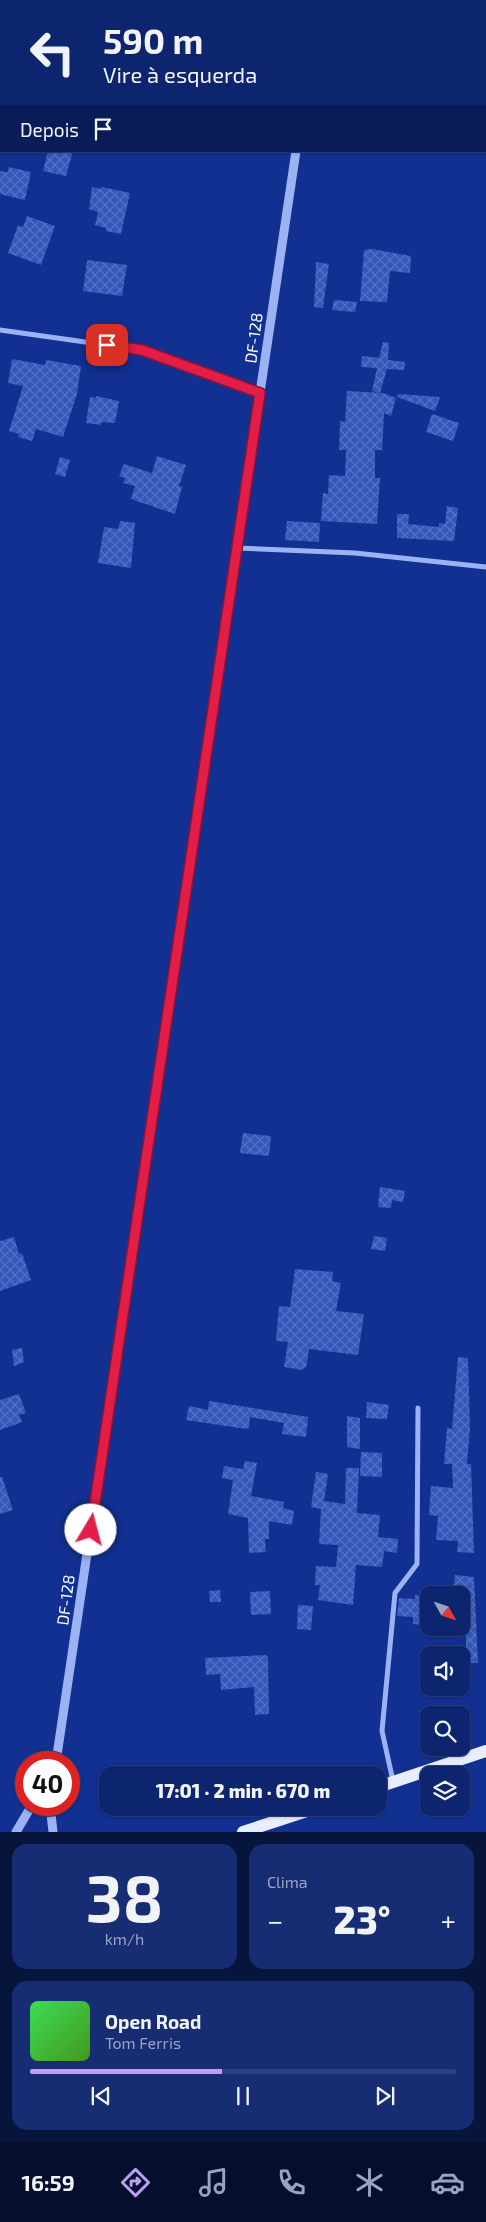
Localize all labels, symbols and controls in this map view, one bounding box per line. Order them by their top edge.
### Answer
text: 590 m [103,19,203,61]
icon: left [20,20,85,85]
text: Vire à esquerda [103,61,257,87]
icon: arrive [89,115,117,143]
text: Depois [20,118,79,141]
street label: DF-128 [240,311,266,365]
pin [86,324,128,366]
icon: arrive [93,331,121,359]
position arrow [64,1503,116,1555]
street label: DF-128 [52,1573,78,1627]
north arrow [420,1586,470,1636]
map controls [420,1586,470,1816]
button: sound [420,1646,470,1696]
button: search [420,1706,470,1756]
speed limit sign: 40 [15,1751,80,1816]
button: layers [420,1766,470,1816]
text: 17:01 · 2 min · 670 m [156,1779,330,1802]
text: 38 [86,1857,163,1935]
text: Clima [267,1872,308,1891]
text: 23° [334,1896,390,1942]
text: − [267,1903,283,1937]
text: + [441,1903,456,1937]
text: km/h [105,1929,144,1948]
text: Open Road [105,2010,201,2033]
text: Tom Ferris [105,2033,181,2052]
icon: previous [87,2082,115,2110]
icon: pause [229,2082,257,2110]
icon: next [371,2082,399,2110]
icon: directions [118,2165,153,2200]
icon: music [196,2165,231,2200]
icon: phone [274,2165,309,2200]
icon: climate [352,2165,387,2200]
icon: car [430,2165,465,2200]
text: 16:59 [21,2169,75,2195]

